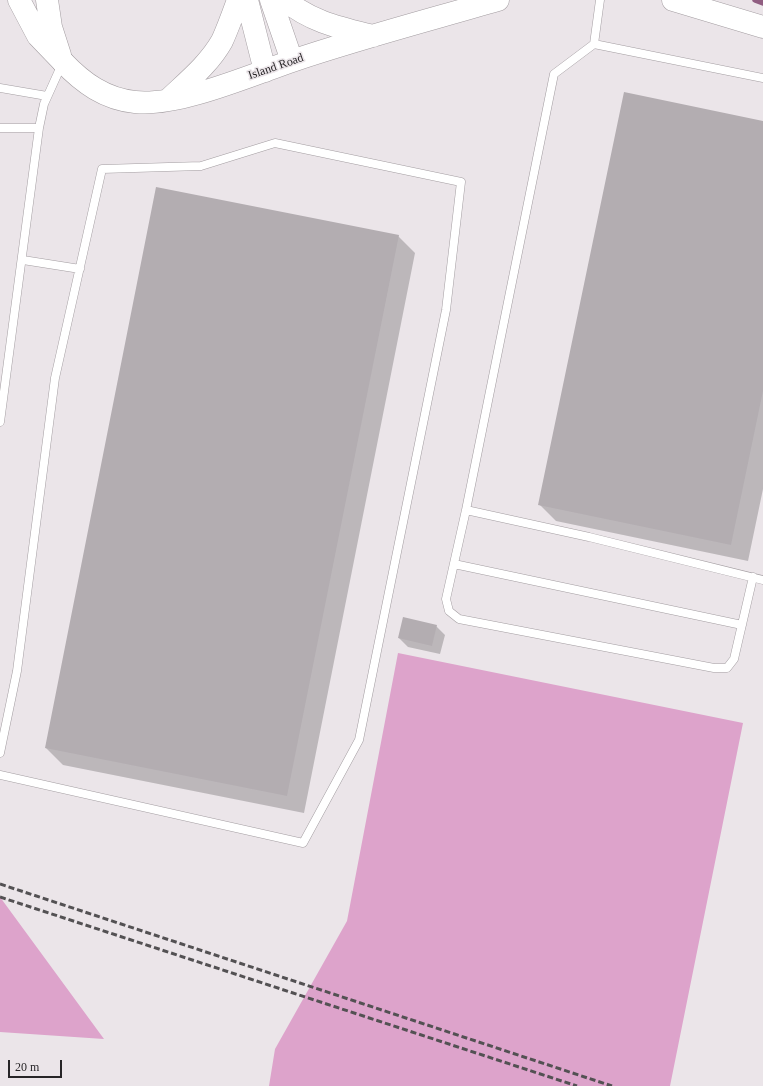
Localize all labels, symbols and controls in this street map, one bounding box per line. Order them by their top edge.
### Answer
street label: Island Road [246,51,306,83]
scale bar [10,1052,64,1078]
text: 20 m [15,1060,39,1074]

